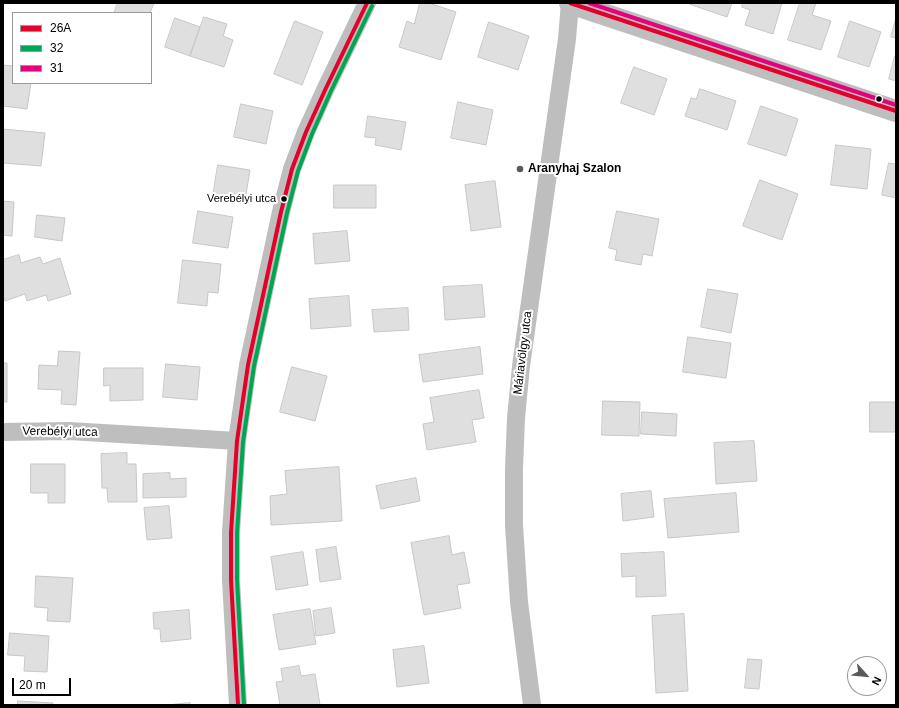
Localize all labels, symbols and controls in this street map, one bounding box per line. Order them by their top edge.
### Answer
legend [12,12,152,84]
text: 26A [50,21,71,35]
text: 32 [50,41,63,55]
text: 31 [50,61,63,75]
unlabelled marker [874,94,884,104]
place label: Aranyhaj Szalon [528,162,621,176]
marker: Aranyhaj Szalon [515,164,525,174]
place label: Verebélyi utca [207,192,276,206]
marker: Verebélyi utca [279,194,289,204]
street label: Máriavölgy utca [511,310,535,396]
street label: Verebélyi utca [22,424,98,440]
north arrow [847,656,887,696]
scale bar [14,670,73,696]
text: N [870,675,884,687]
text: 20 m [19,678,46,692]

